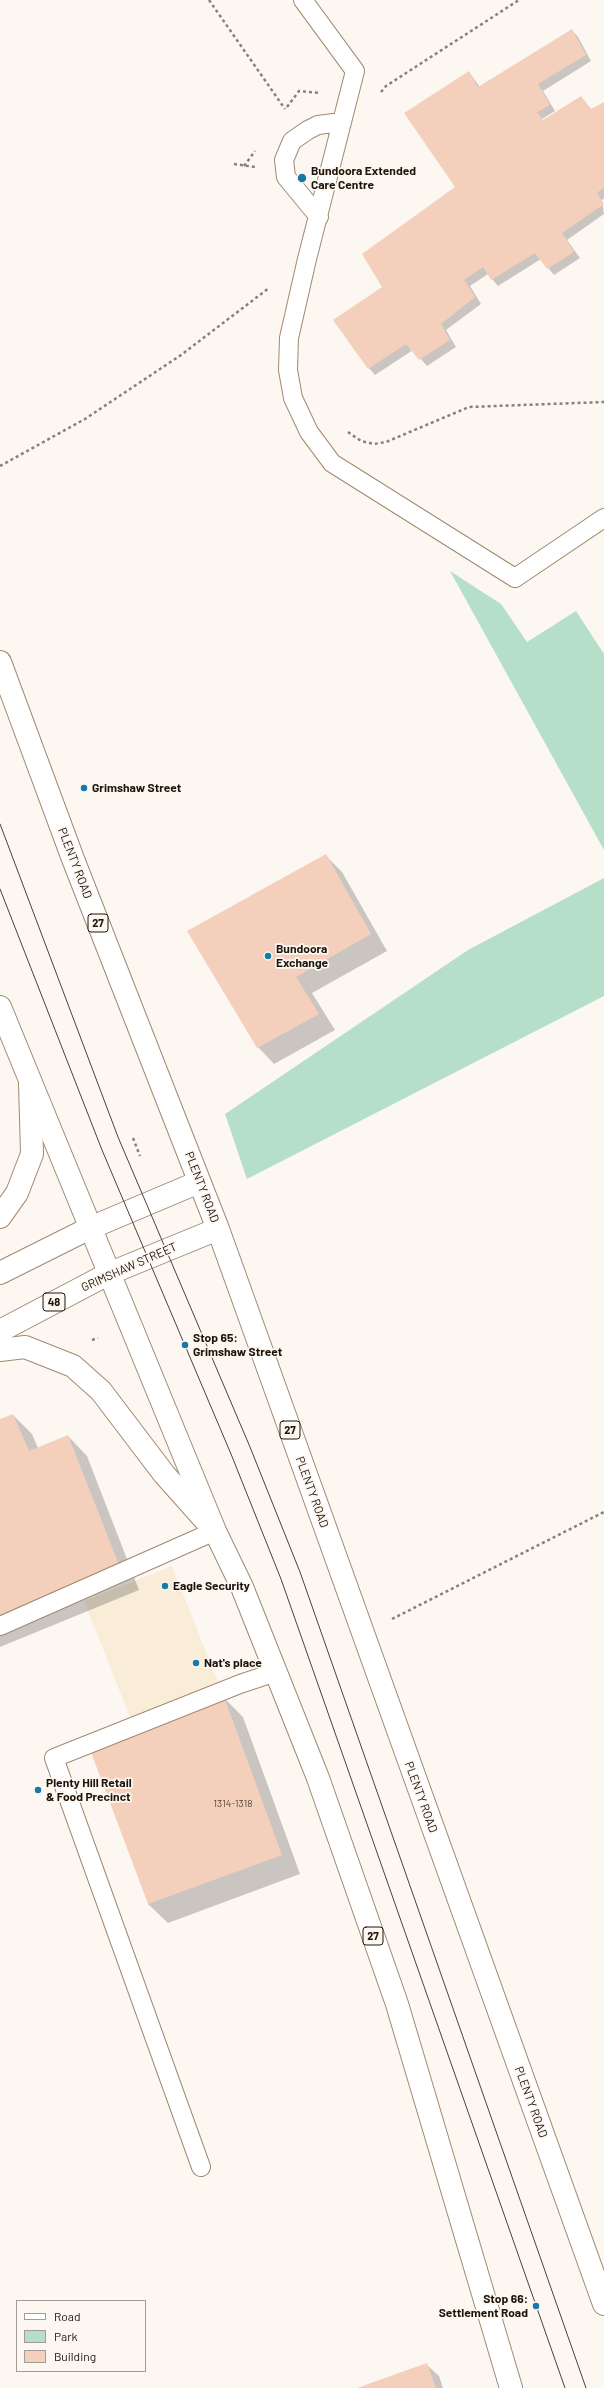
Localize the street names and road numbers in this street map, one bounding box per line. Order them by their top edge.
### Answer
street label: PLENTY ROAD [55,825,95,901]
road number: 27 [88,914,108,932]
street label: PLENTY ROAD [182,1149,222,1225]
street label: GRIMSHAW STREET [79,1239,179,1295]
road number: 48 [43,1293,65,1311]
road number: 27 [280,1421,300,1439]
street label: PLENTY ROAD [292,1454,332,1530]
street label: PLENTY ROAD [401,1759,441,1835]
road number: 27 [363,1927,383,1945]
street label: PLENTY ROAD [511,2064,551,2140]

